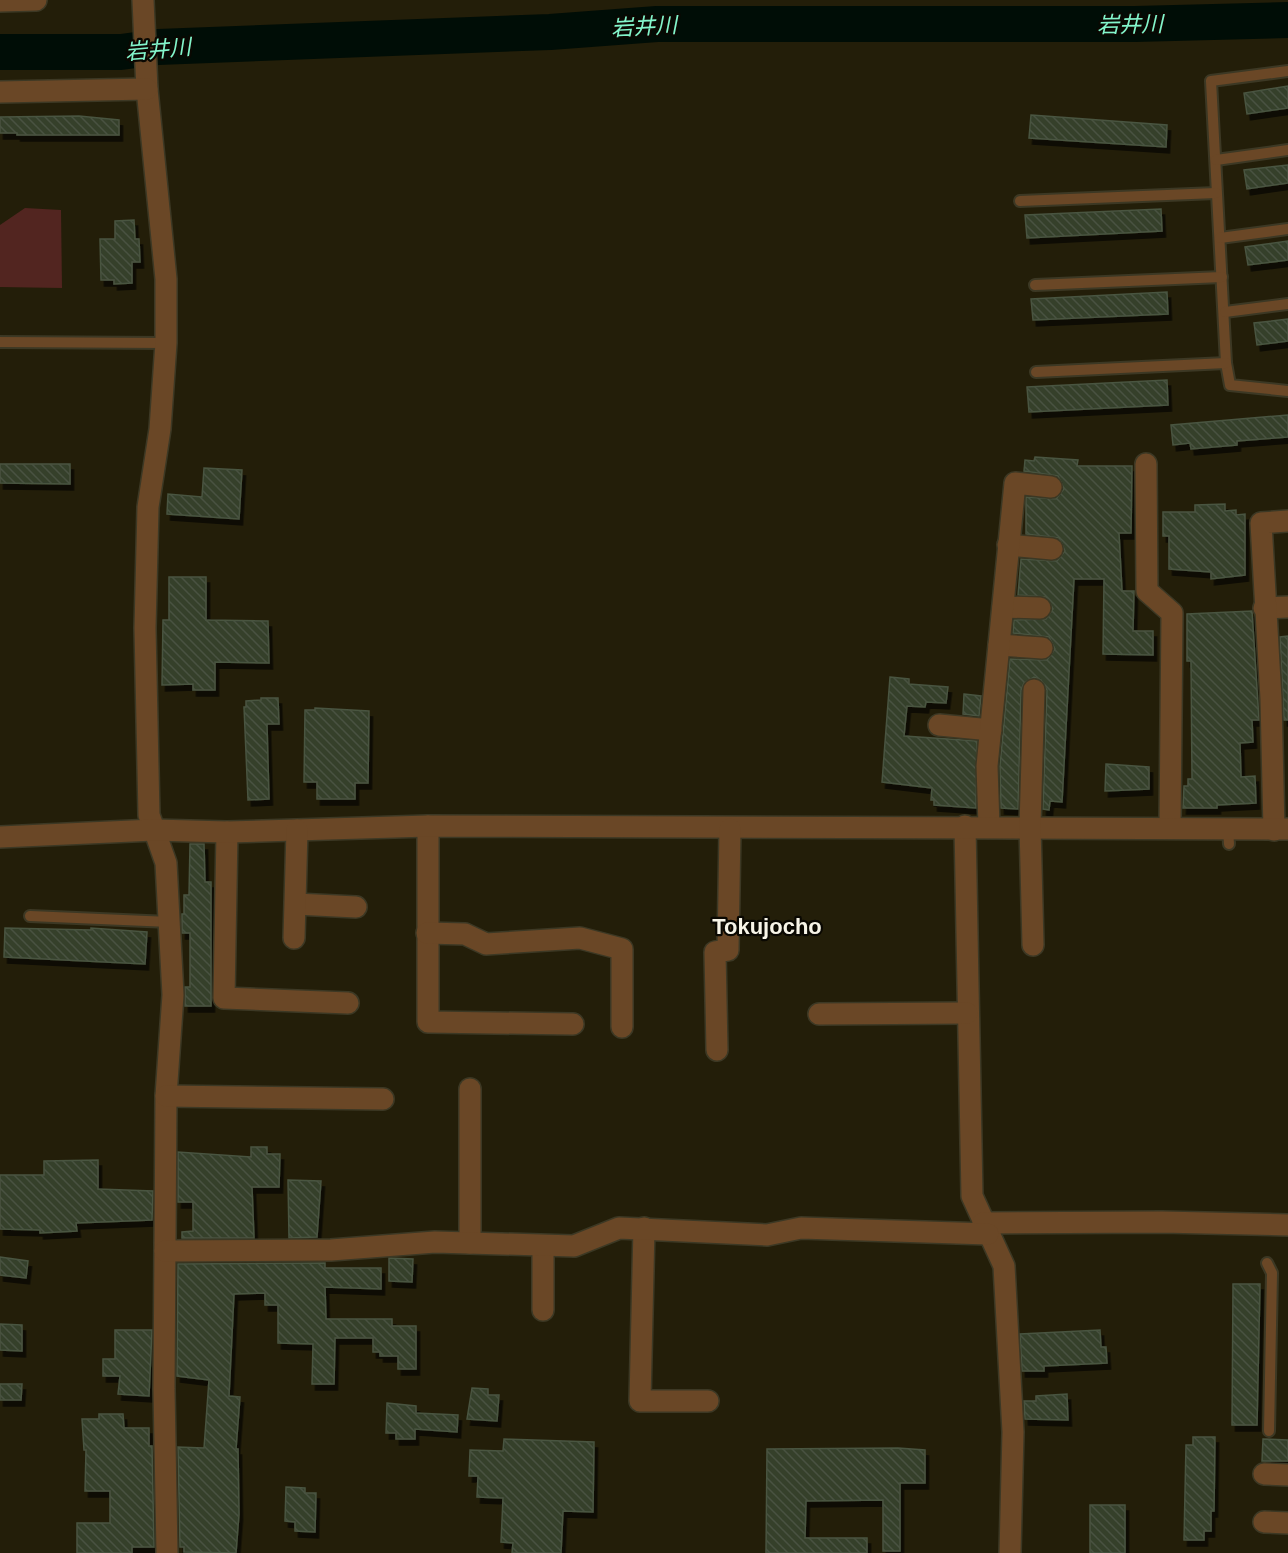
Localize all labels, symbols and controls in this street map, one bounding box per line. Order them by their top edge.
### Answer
water label: 岩井川 [1097,11,1165,38]
water label: 岩井川 [610,12,680,41]
water label: 岩井川 [124,34,194,65]
district label: Tokujocho [712,914,822,939]

